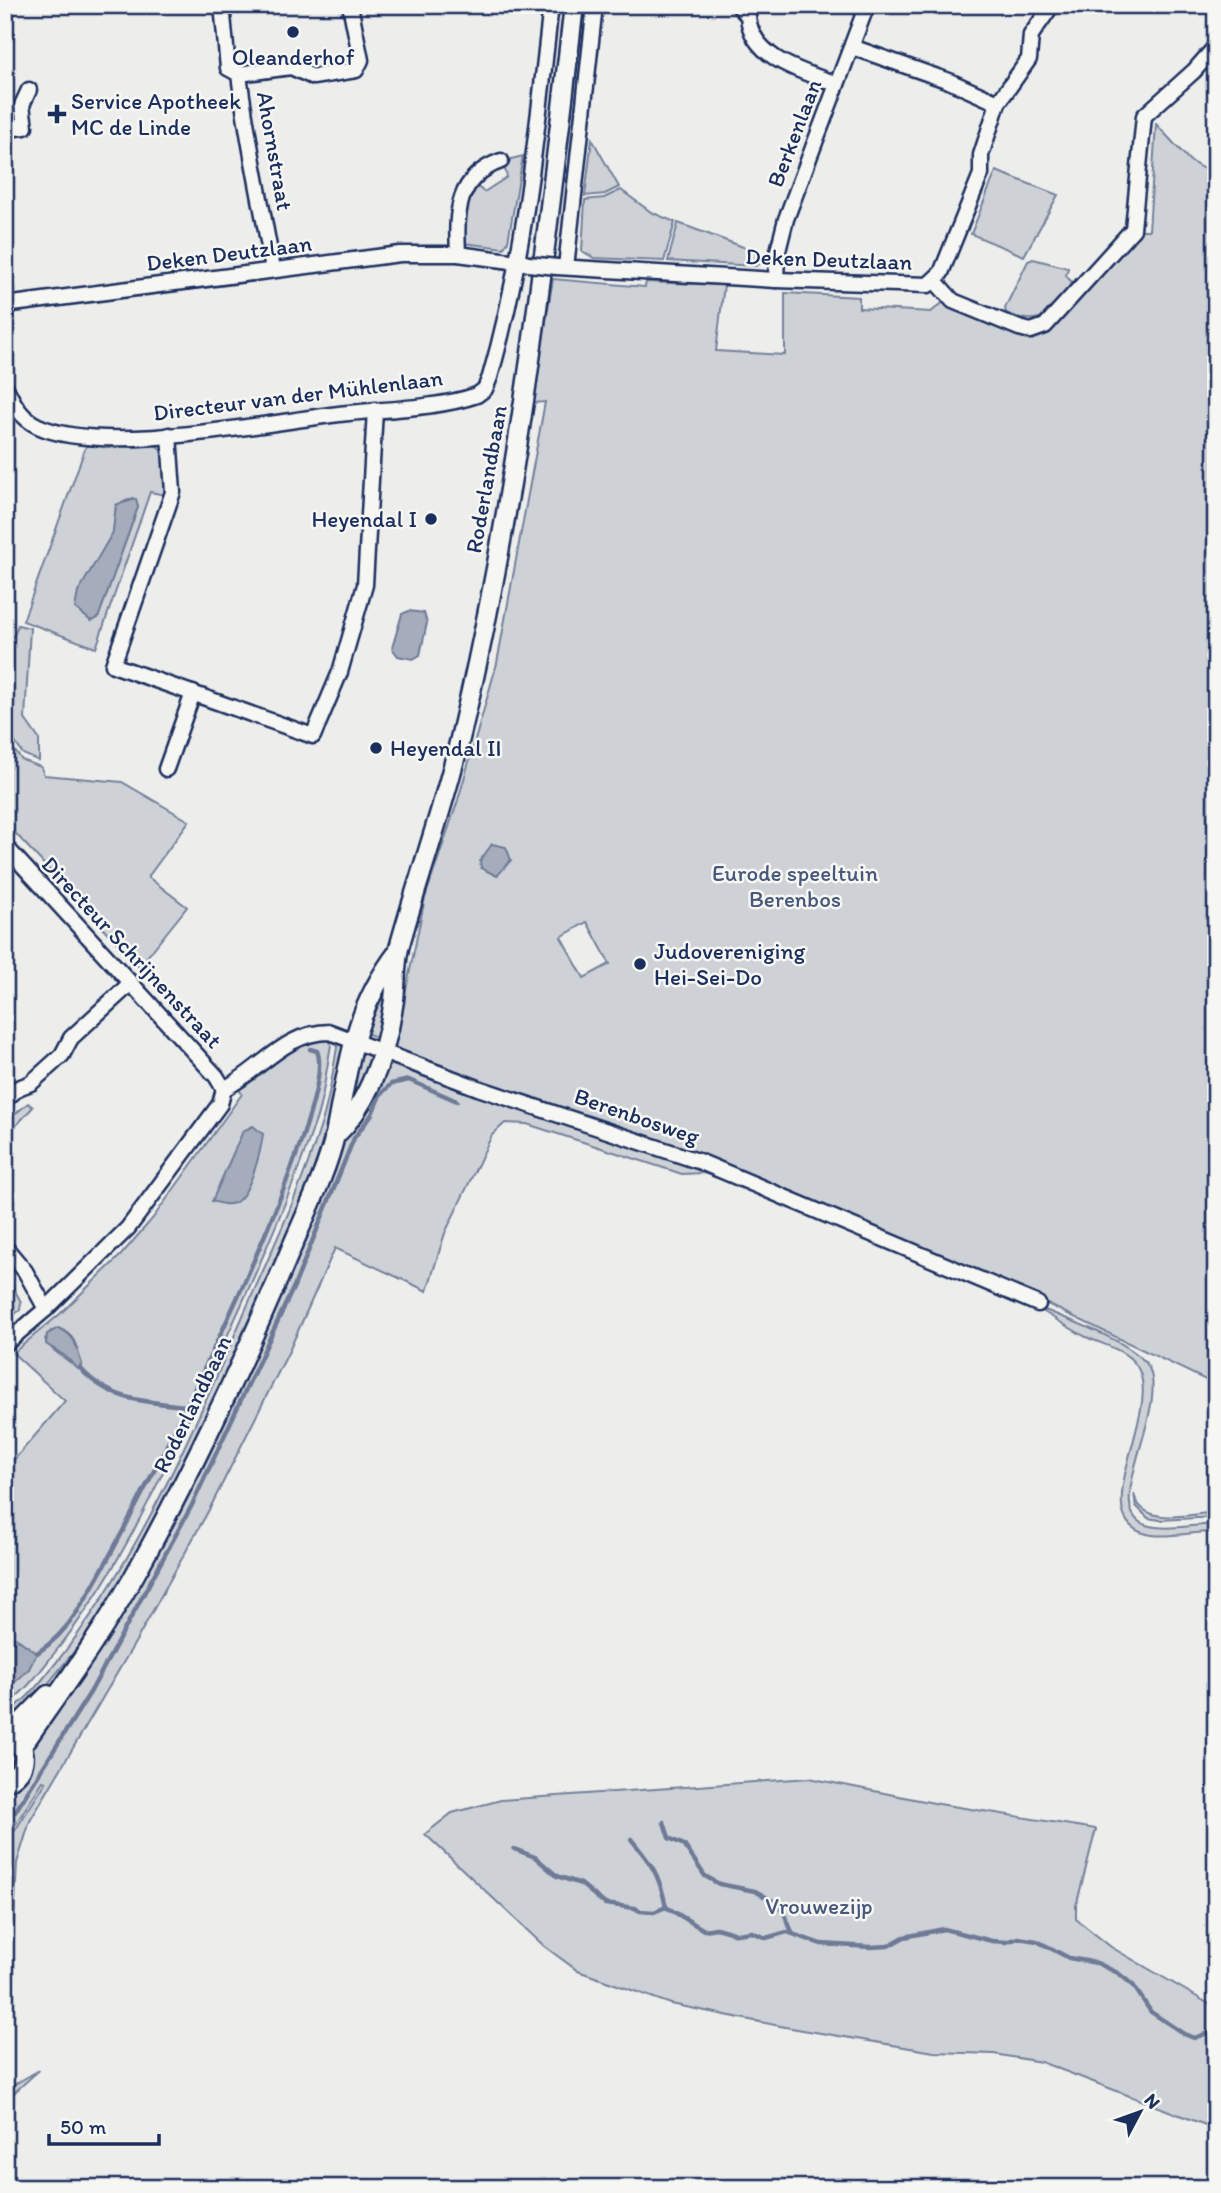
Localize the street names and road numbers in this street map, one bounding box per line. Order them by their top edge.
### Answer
street label: Berkenlaan [761,75,827,191]
street label: Ahornstraat [251,89,299,213]
street label: Deken Deutzlaan [144,229,314,277]
street label: Deken Deutzlaan [745,242,913,276]
street label: Directeur van der Mühlenlaan [152,363,444,427]
street label: Roderlandbaan [459,403,513,555]
street label: Directeur Schrijnenstraat [36,850,229,1054]
street label: Berenbosweg [571,1082,703,1151]
street label: Roderlandbaan [147,1330,237,1478]

